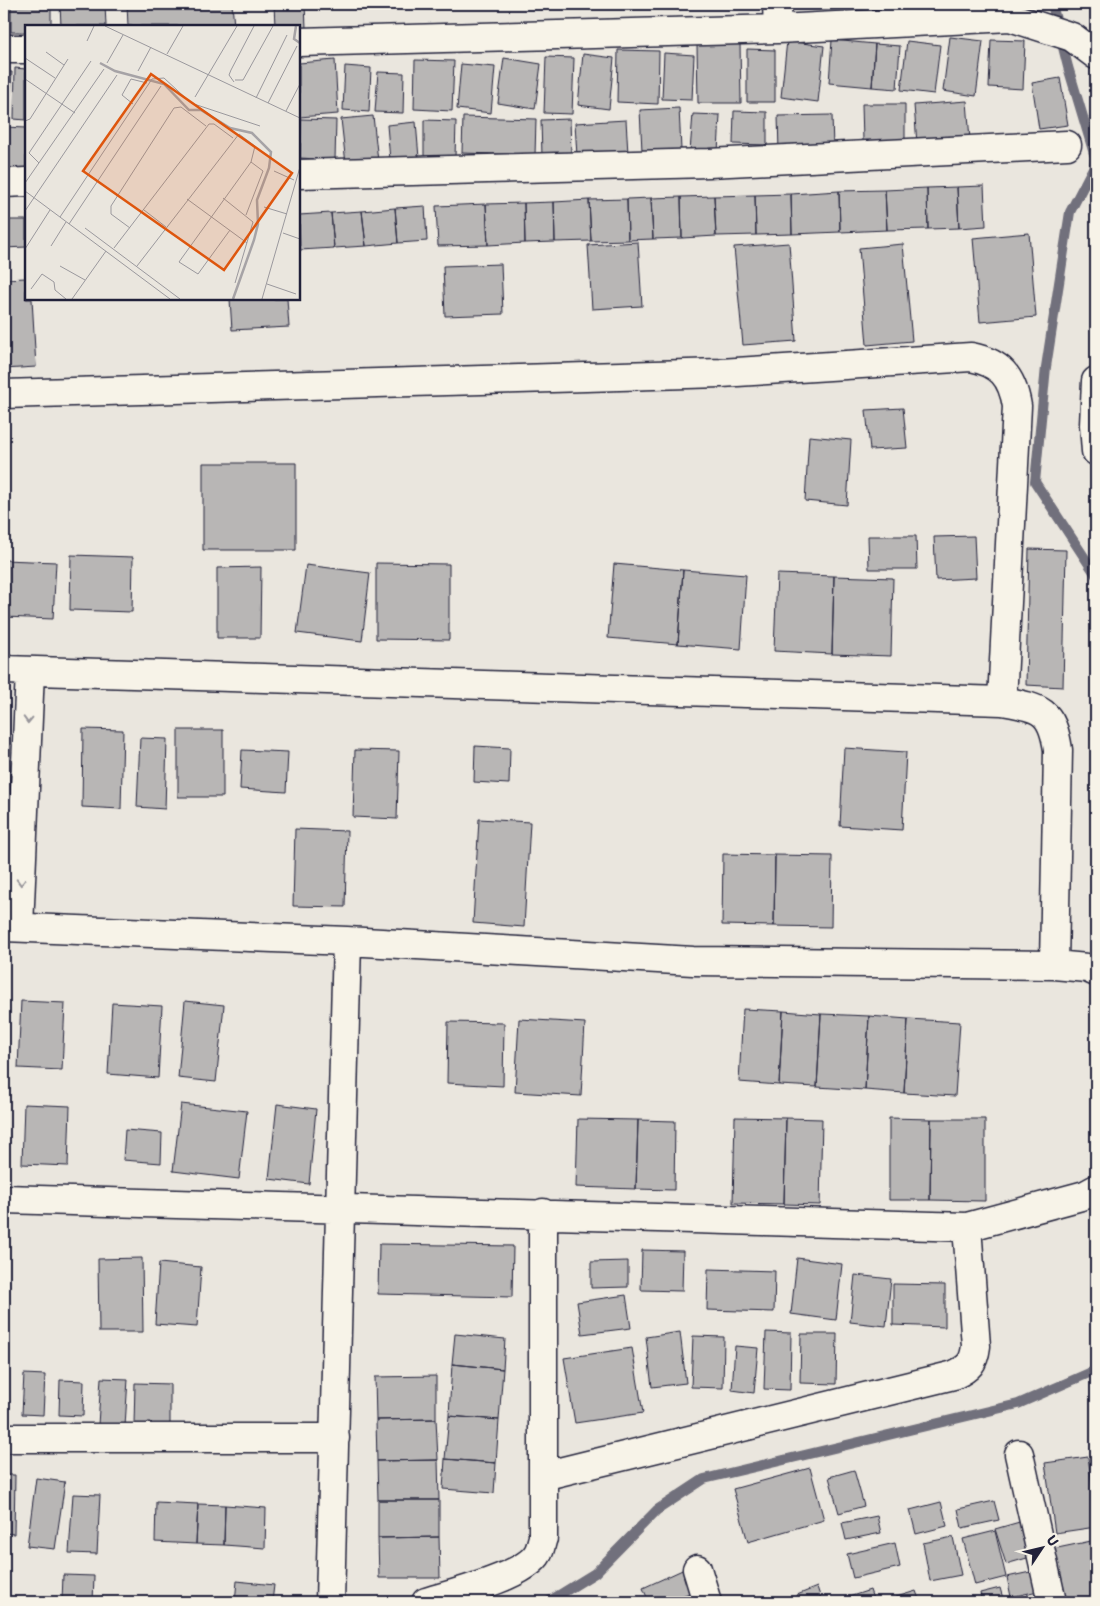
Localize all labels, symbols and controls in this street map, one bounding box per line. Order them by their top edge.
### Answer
inset map [25,25,300,300]
one-way arrow [23,716,33,724]
one-way arrow [16,878,26,886]
north arrow [1018,1524,1068,1574]
text: U [1043,1531,1063,1550]

